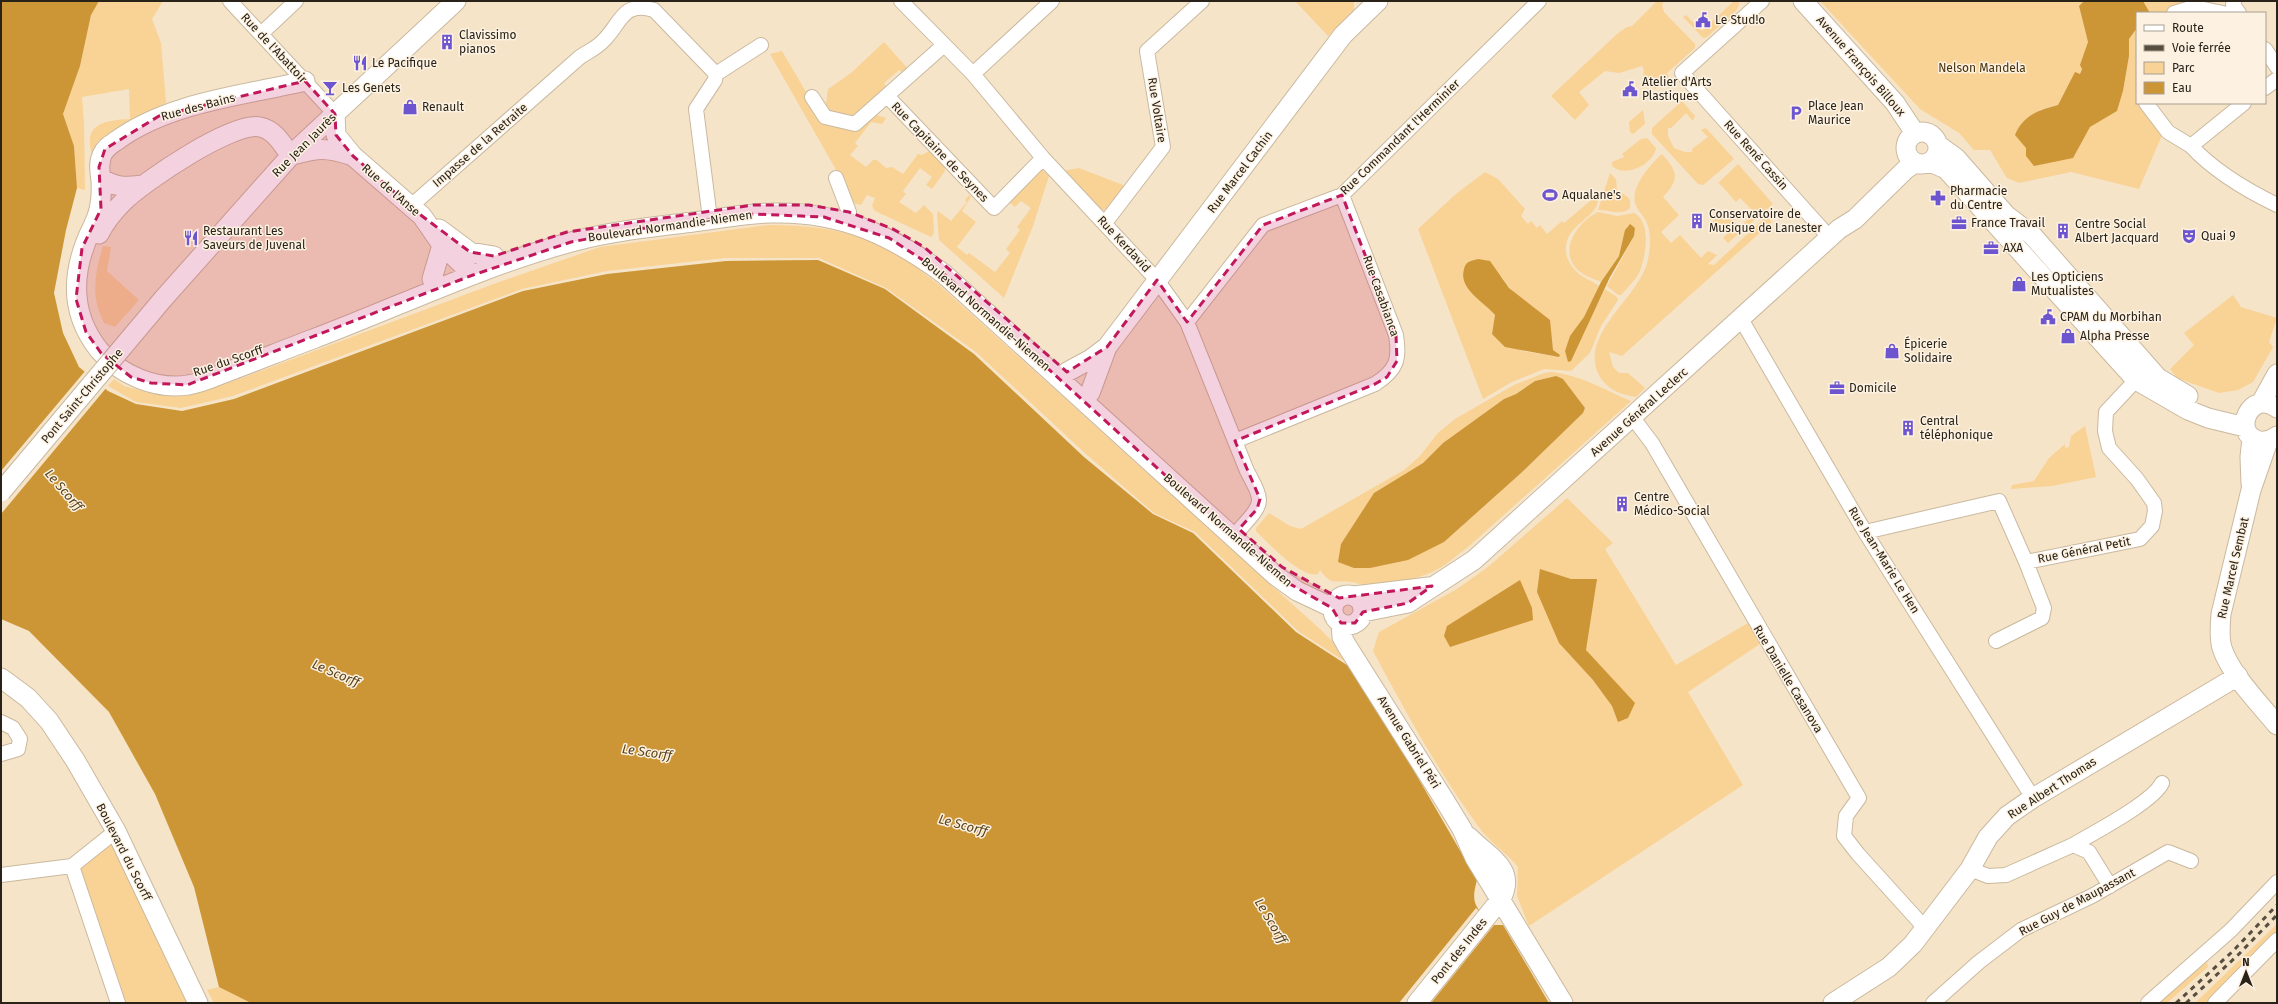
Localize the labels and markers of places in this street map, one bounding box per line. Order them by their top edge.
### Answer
public building icon: Le Stud!o [1694,11,1712,29]
place label: Le Stud!o [1715,13,1765,27]
place label: Clavissimo pianos [459,28,516,56]
building icon: Clavissimo pianos [438,33,456,51]
restaurant icon: Le Pacifique [351,54,369,72]
place label: Le Pacifique [372,56,437,70]
place label: Atelier d'Arts Plastiques [1642,75,1712,103]
bar icon: Les Genets [321,79,339,97]
public building icon: Atelier d'Arts Plastiques [1621,80,1639,98]
place label: Les Genets [342,81,401,95]
shop icon: Renault [401,98,419,116]
place label: Place Jean Maurice [1808,99,1864,127]
place label: Renault [422,100,465,114]
parking icon: Place Jean Maurice [1787,104,1805,122]
place label: Pharmacie du Centre [1950,184,2007,212]
sports icon: Aqualane's [1541,186,1559,204]
place label: Aqualane's [1562,188,1621,202]
pharmacy icon: Pharmacie du Centre [1929,189,1947,207]
place label: Conservatoire de Musique de Lanester [1709,207,1822,235]
building icon: Conservatoire de Musique de Lanester [1688,212,1706,230]
office icon: France Travail [1950,214,1968,232]
place label: France Travail [1971,216,2045,230]
place label: Centre Social Albert Jacquard [2075,217,2159,245]
building icon: Centre Social Albert Jacquard [2054,222,2072,240]
place label: Restaurant Les Saveurs de Juvenal [203,224,306,252]
theatre icon: Quai 9 [2180,227,2198,245]
restaurant icon: Restaurant Les Saveurs de Juvenal [182,229,200,247]
place label: Quai 9 [2201,229,2236,243]
office icon: AXA [1982,239,2000,257]
place label: AXA [2003,241,2023,255]
place label: Les Opticiens Mutualistes [2031,270,2104,298]
shop icon: Les Opticiens Mutualistes [2010,275,2028,293]
public building icon: CPAM du Morbihan [2039,308,2057,326]
place label: CPAM du Morbihan [2060,310,2162,324]
shop icon: Alpha Presse [2059,327,2077,345]
place label: Alpha Presse [2080,329,2149,343]
place label: Épicerie Solidaire [1904,336,1952,365]
shop icon: Épicerie Solidaire [1883,342,1901,360]
office icon: Domicile [1828,379,1846,397]
place label: Domicile [1849,381,1897,395]
place label: Central téléphonique [1920,414,1993,442]
building icon: Central téléphonique [1899,419,1917,437]
place label: Centre Médico-Social [1634,490,1710,518]
building icon: Centre Médico-Social [1613,495,1631,513]

